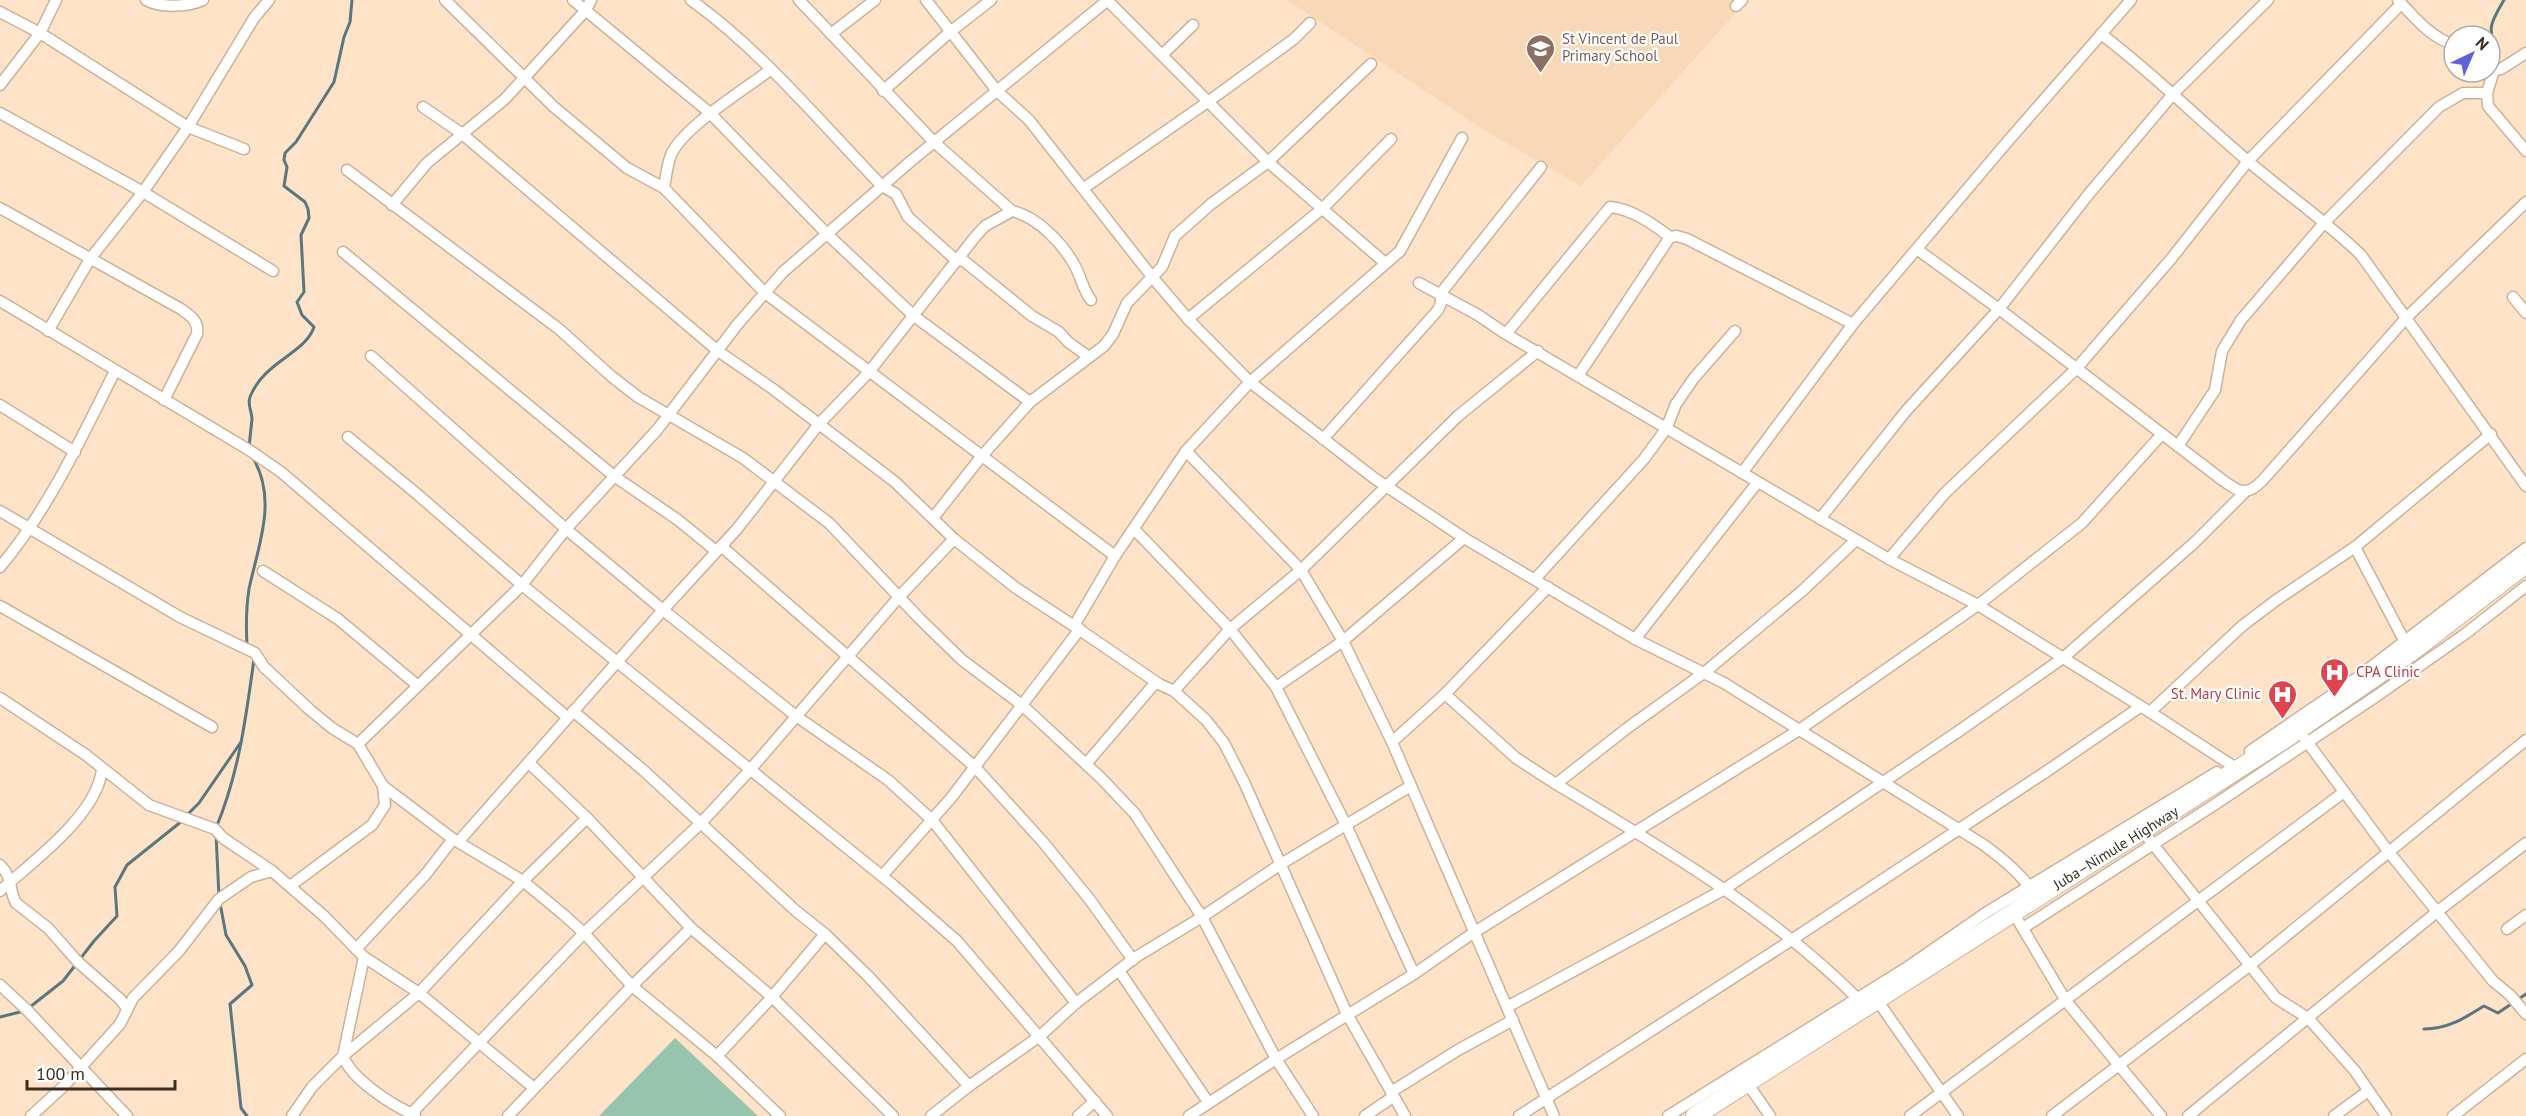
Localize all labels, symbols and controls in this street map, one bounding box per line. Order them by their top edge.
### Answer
north arrow [2442,24,2502,84]
place label: St Vincent de Paul Primary School [1562,29,1679,65]
school or university icon: St Vincent de Paul Primary School [1525,32,1557,74]
text: N [2472,32,2493,54]
hospital icon: CPA Clinic [2319,656,2351,698]
place label: CPA Clinic [2356,662,2420,681]
hospital icon: St. Mary Clinic [2266,678,2298,720]
place label: St. Mary Clinic [2171,684,2261,703]
street label: Juba–Nimule Highway [2049,801,2182,894]
scale bar [27,1053,176,1091]
text: 100 m [36,1062,85,1085]

